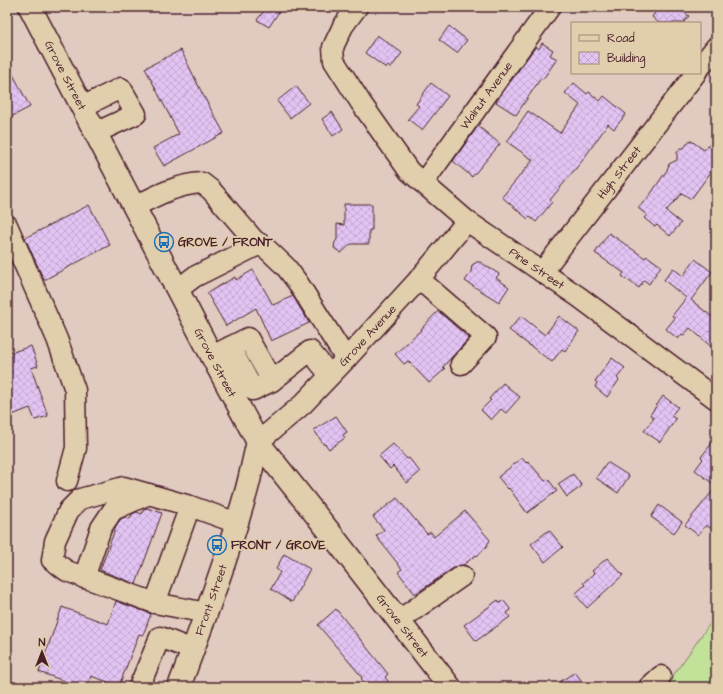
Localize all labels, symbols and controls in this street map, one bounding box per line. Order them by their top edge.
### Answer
legend [571,22,701,74]
text: Road [607,30,635,47]
street label: Grove Street [40,38,91,113]
text: Building [607,50,645,68]
street label: Walnut Avenue [456,58,517,133]
street label: High Street [593,142,645,203]
bus stop icon: GROVE / FRONT [153,231,175,253]
place label: GROVE / FRONT [178,234,273,251]
street label: Pine Street [506,243,568,293]
street label: Grove Avenue [335,301,401,370]
street label: Grove Street [190,325,241,400]
bus stop icon: FRONT / GROVE [206,534,228,556]
place label: FRONT / GROVE [231,537,326,554]
street label: Front Street [190,562,231,638]
street label: Grove Street [372,590,433,661]
north arrow [22,632,62,672]
text: N [39,635,46,650]

